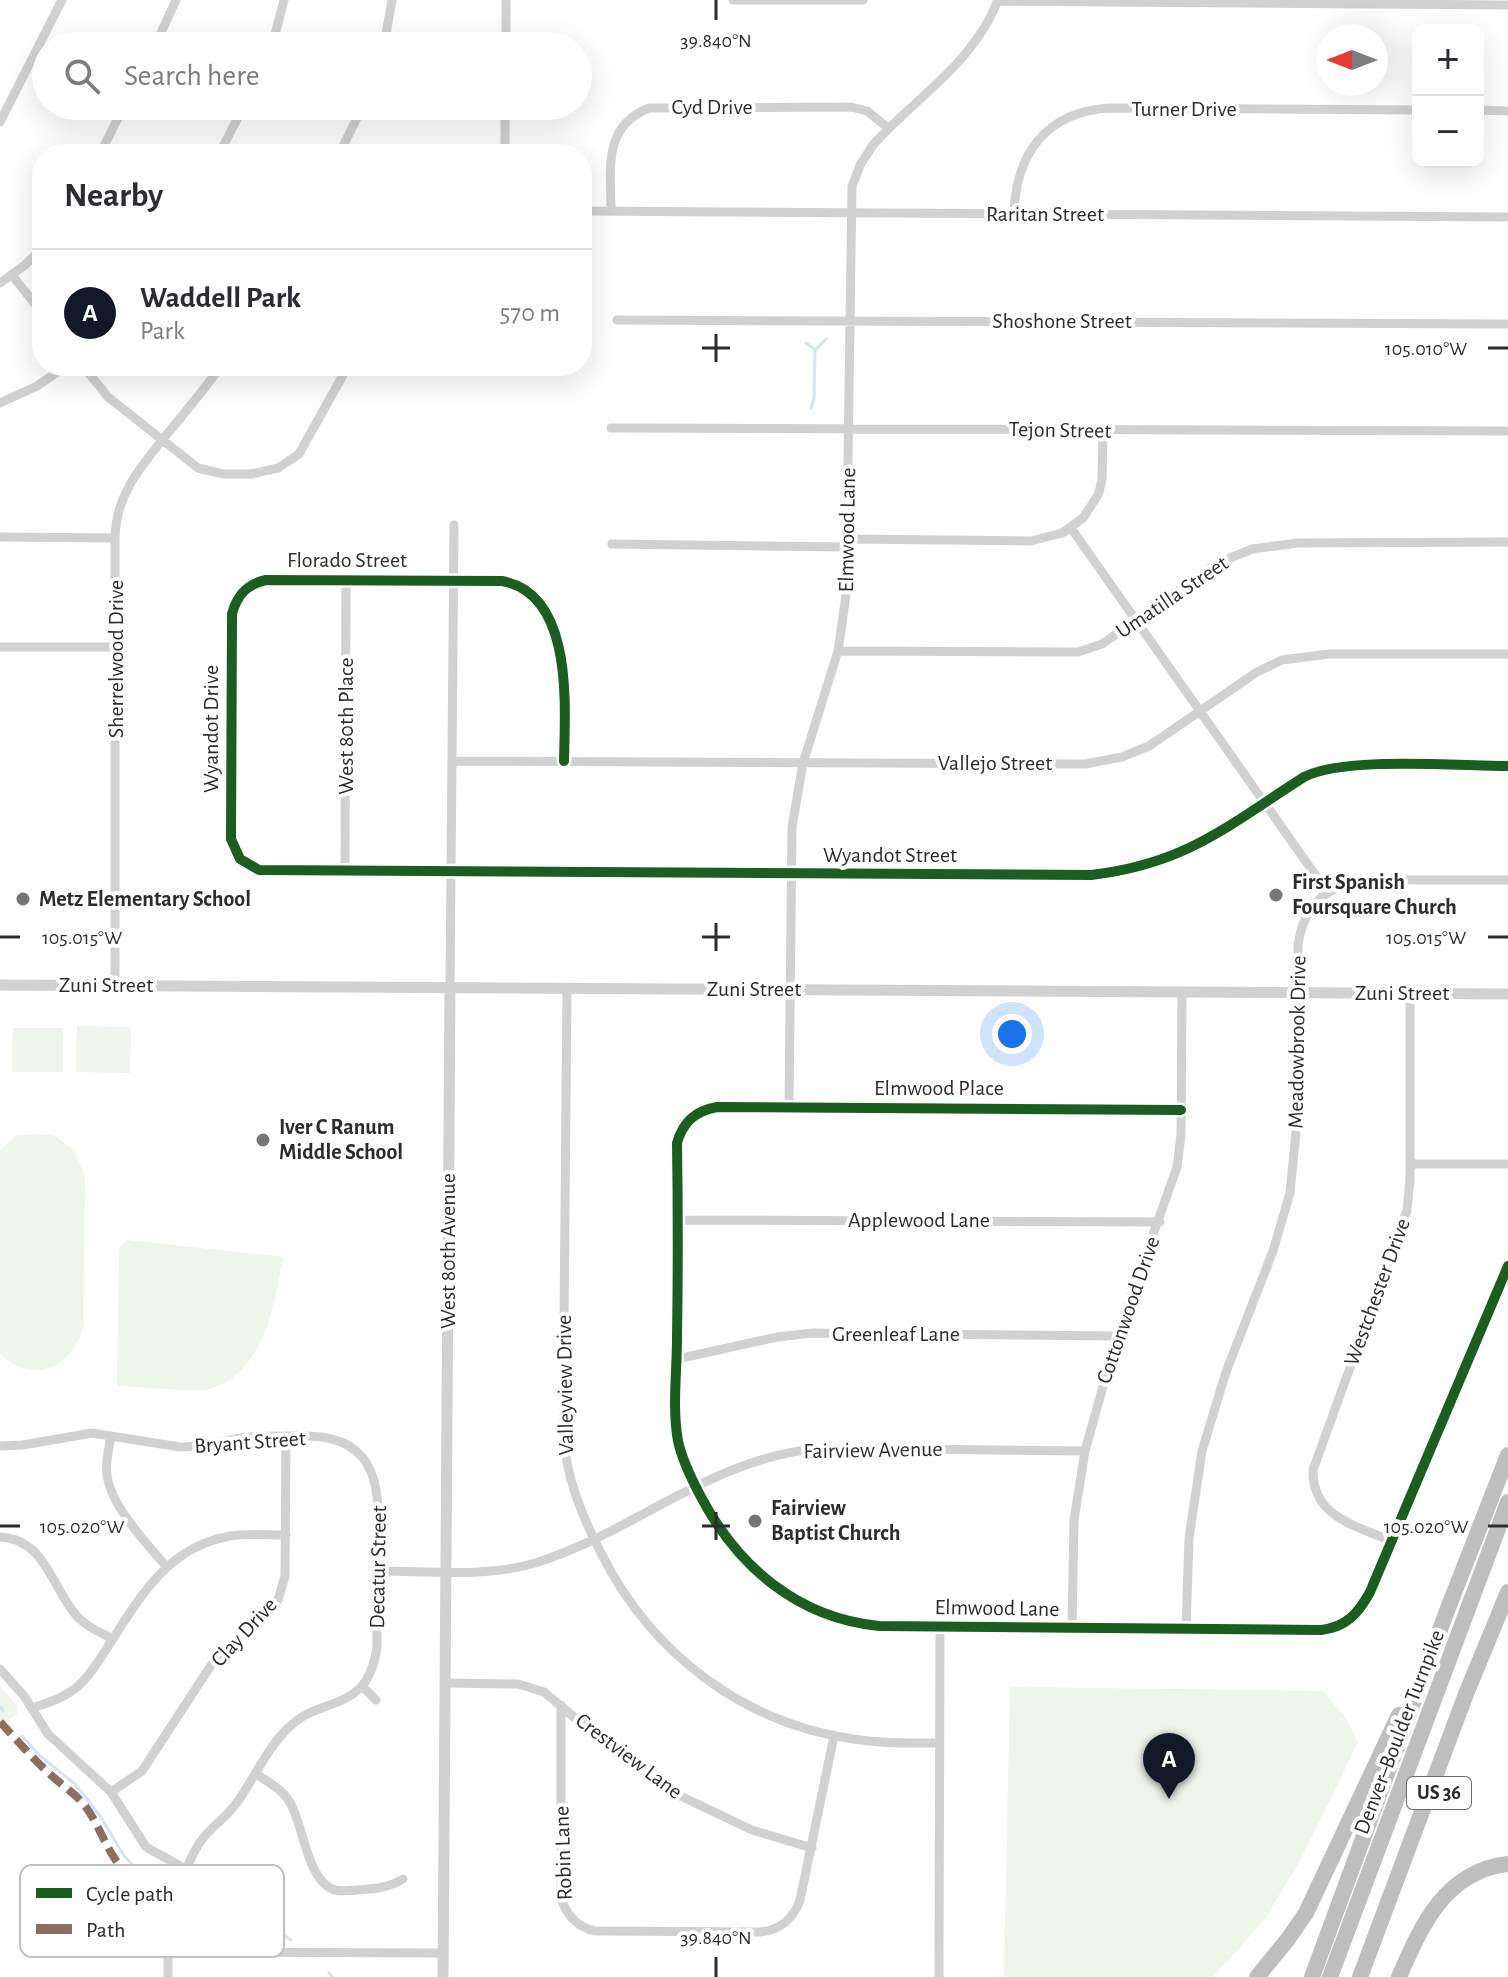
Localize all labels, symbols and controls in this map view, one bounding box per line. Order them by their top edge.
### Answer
north arrow [1316,24,1388,96]
map controls [1412,24,1484,168]
button: + [1412,24,1484,96]
text: 39.840°N [680,31,752,51]
search box [32,32,592,120]
icon: search [60,54,104,98]
text: Search here [124,61,260,91]
street label: Cyd Drive [671,96,753,118]
button: − [1412,96,1484,168]
street label: Turner Drive [1131,98,1237,120]
text: Nearby [64,179,163,213]
street label: Raritan Street [986,203,1104,225]
text: Waddell Park [140,283,301,313]
text: A [82,300,98,326]
text: 570 m [499,300,560,326]
street label: Shoshone Street [992,310,1132,332]
text: Park [140,318,185,344]
text: 105.010°W [1385,339,1467,359]
street label: Tejon Street [1008,418,1112,442]
street label: Elmwood Lane [835,467,859,593]
street label: Florado Street [287,549,407,571]
street label: Umatilla Street [1112,552,1232,642]
street label: Sherrelwood Drive [105,580,127,738]
street label: West 80th Place [335,657,357,795]
street label: Wyandot Drive [200,665,222,793]
street label: Vallejo Street [938,752,1052,774]
street label: Wyandot Street [823,844,957,866]
place label: First Spanish Foursquare Church [1292,871,1457,918]
marker: First Spanish Foursquare Church [1267,886,1285,904]
place label: Metz Elementary School [39,888,251,911]
marker: Metz Elementary School [14,890,32,908]
text: 105.015°W [42,928,122,948]
text: 105.015°W [1386,928,1466,948]
street label: Meadowbrook Drive [1284,955,1310,1129]
street label: Zuni Street [59,974,153,996]
street label: Zuni Street [707,978,801,1000]
street label: Zuni Street [1355,982,1449,1004]
your location [992,1014,1032,1054]
street label: Elmwood Place [874,1077,1004,1099]
place label: Iver C Ranum Middle School [279,1116,403,1163]
marker: Iver C Ranum Middle School [254,1131,272,1149]
street label: West 80th Avenue [437,1173,459,1329]
street label: Applewood Lane [848,1209,990,1231]
street label: Westchester Drive [1340,1215,1414,1369]
street label: Cottonwood Drive [1093,1234,1163,1386]
street label: Valleyview Drive [553,1314,577,1456]
street label: Greenleaf Lane [832,1323,960,1345]
street label: Bryant Street [193,1427,307,1457]
street label: Fairview Avenue [803,1438,943,1462]
place label: Fairview Baptist Church [771,1497,900,1544]
street label: Decatur Street [366,1505,390,1629]
marker: Fairview Baptist Church [746,1512,764,1530]
text: 105.020°W [40,1517,124,1537]
text: 105.020°W [1384,1517,1468,1537]
street label: Clay Drive [207,1593,281,1671]
street label: Elmwood Lane [934,1596,1060,1620]
street label: Denver–Boulder Turnpike [1350,1627,1448,1837]
street label: Crestview Lane [572,1709,686,1803]
pin: A [1143,1733,1195,1799]
road number: US 36 [1407,1777,1471,1809]
street label: Robin Lane [550,1805,576,1901]
legend [20,1865,284,1957]
text: Cycle path [86,1883,174,1905]
text: Path [86,1919,126,1941]
text: 39.840°N [680,1928,752,1948]

